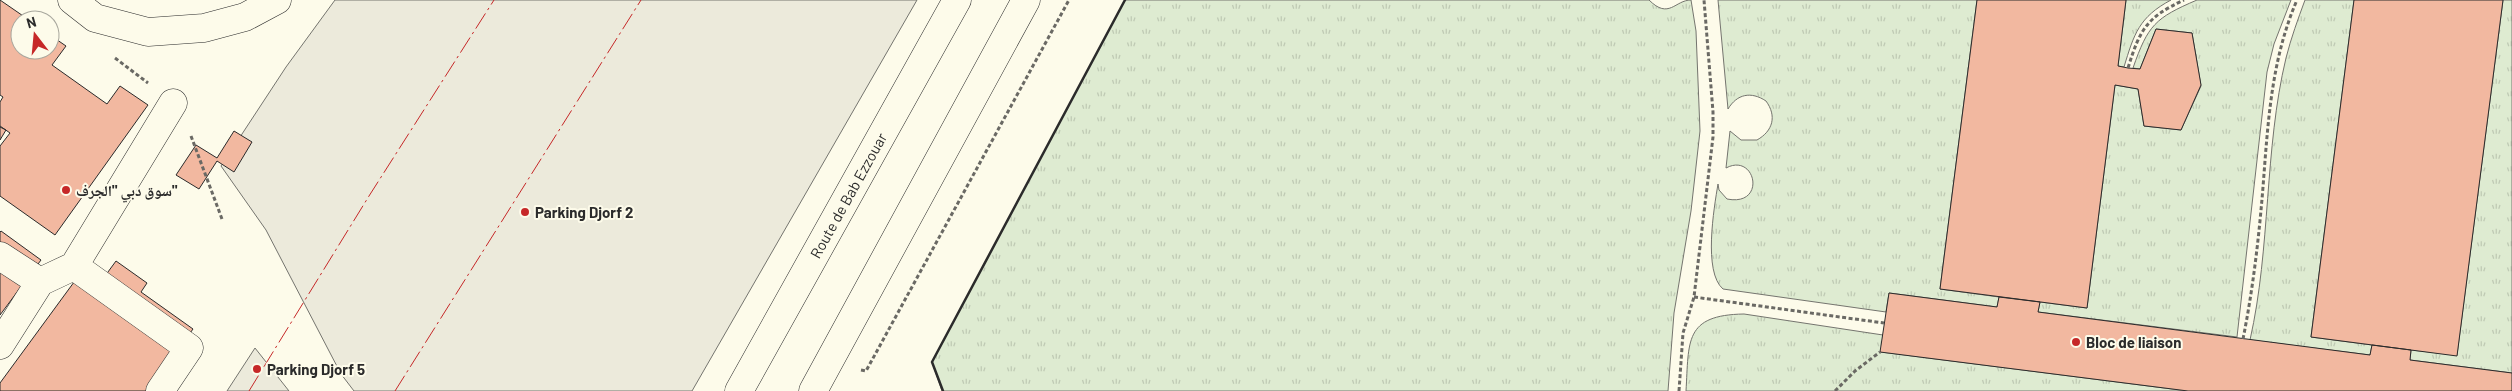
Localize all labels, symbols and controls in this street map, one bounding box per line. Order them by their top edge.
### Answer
north arrow [10,10,60,60]
text: N [24,13,38,31]
street label: Route de Bab Ezzouar [806,129,891,261]
place label: سوق دبي "الجرف" [76,181,178,203]
marker: سوق دبي "الجرف" [60,184,72,196]
place label: Parking Djorf 2 [535,203,633,221]
marker: Parking Djorf 2 [519,206,531,218]
place label: Bloc de liaison [2086,333,2181,351]
marker: Bloc de liaison [2070,336,2082,348]
place label: Parking Djorf 5 [267,360,365,378]
marker: Parking Djorf 5 [251,363,263,375]

